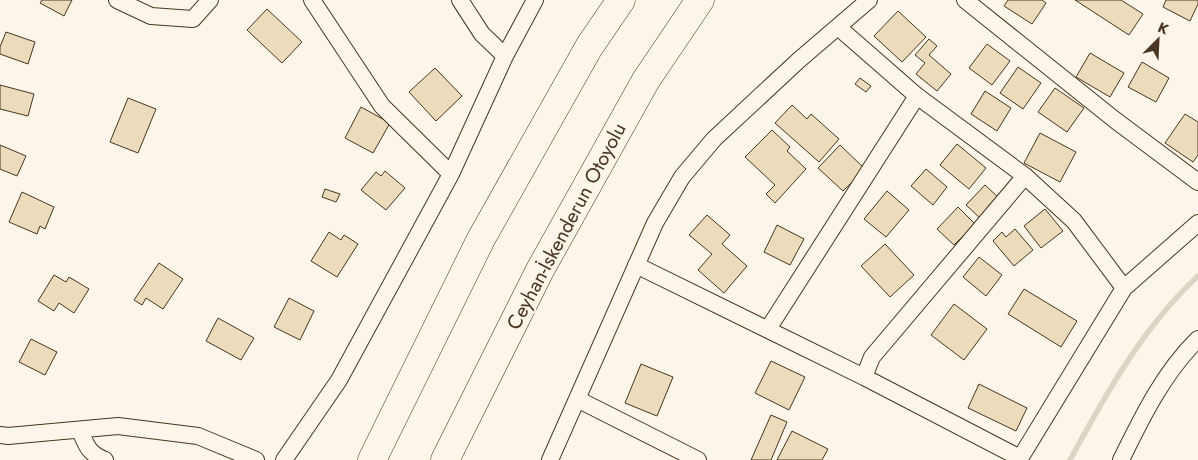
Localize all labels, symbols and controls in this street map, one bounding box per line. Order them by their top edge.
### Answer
north arrow [1133,15,1183,65]
text: K [1155,17,1172,39]
street label: Ceyhan-İskenderun Otoyolu [499,117,633,335]

